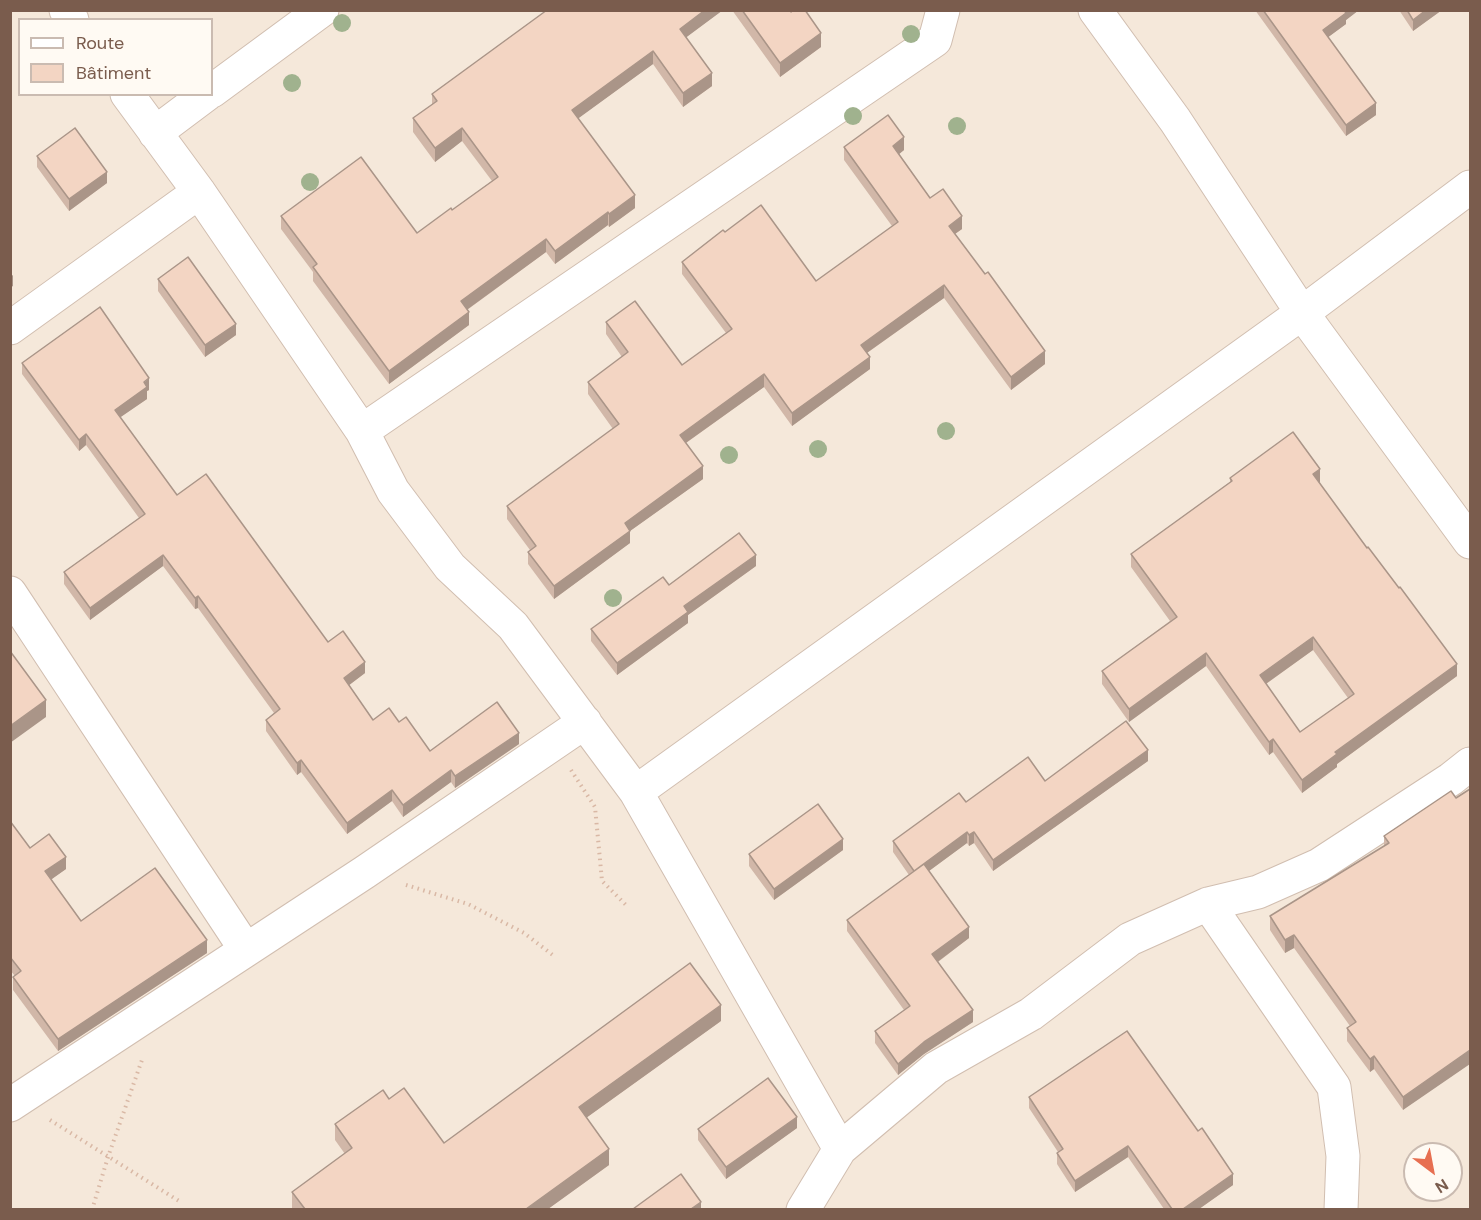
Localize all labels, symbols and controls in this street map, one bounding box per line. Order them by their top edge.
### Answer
legend [18,18,213,96]
text: Route [76,31,124,55]
text: Bâtiment [76,61,151,85]
north arrow [1403,1142,1463,1202]
text: N [1431,1174,1452,1198]

